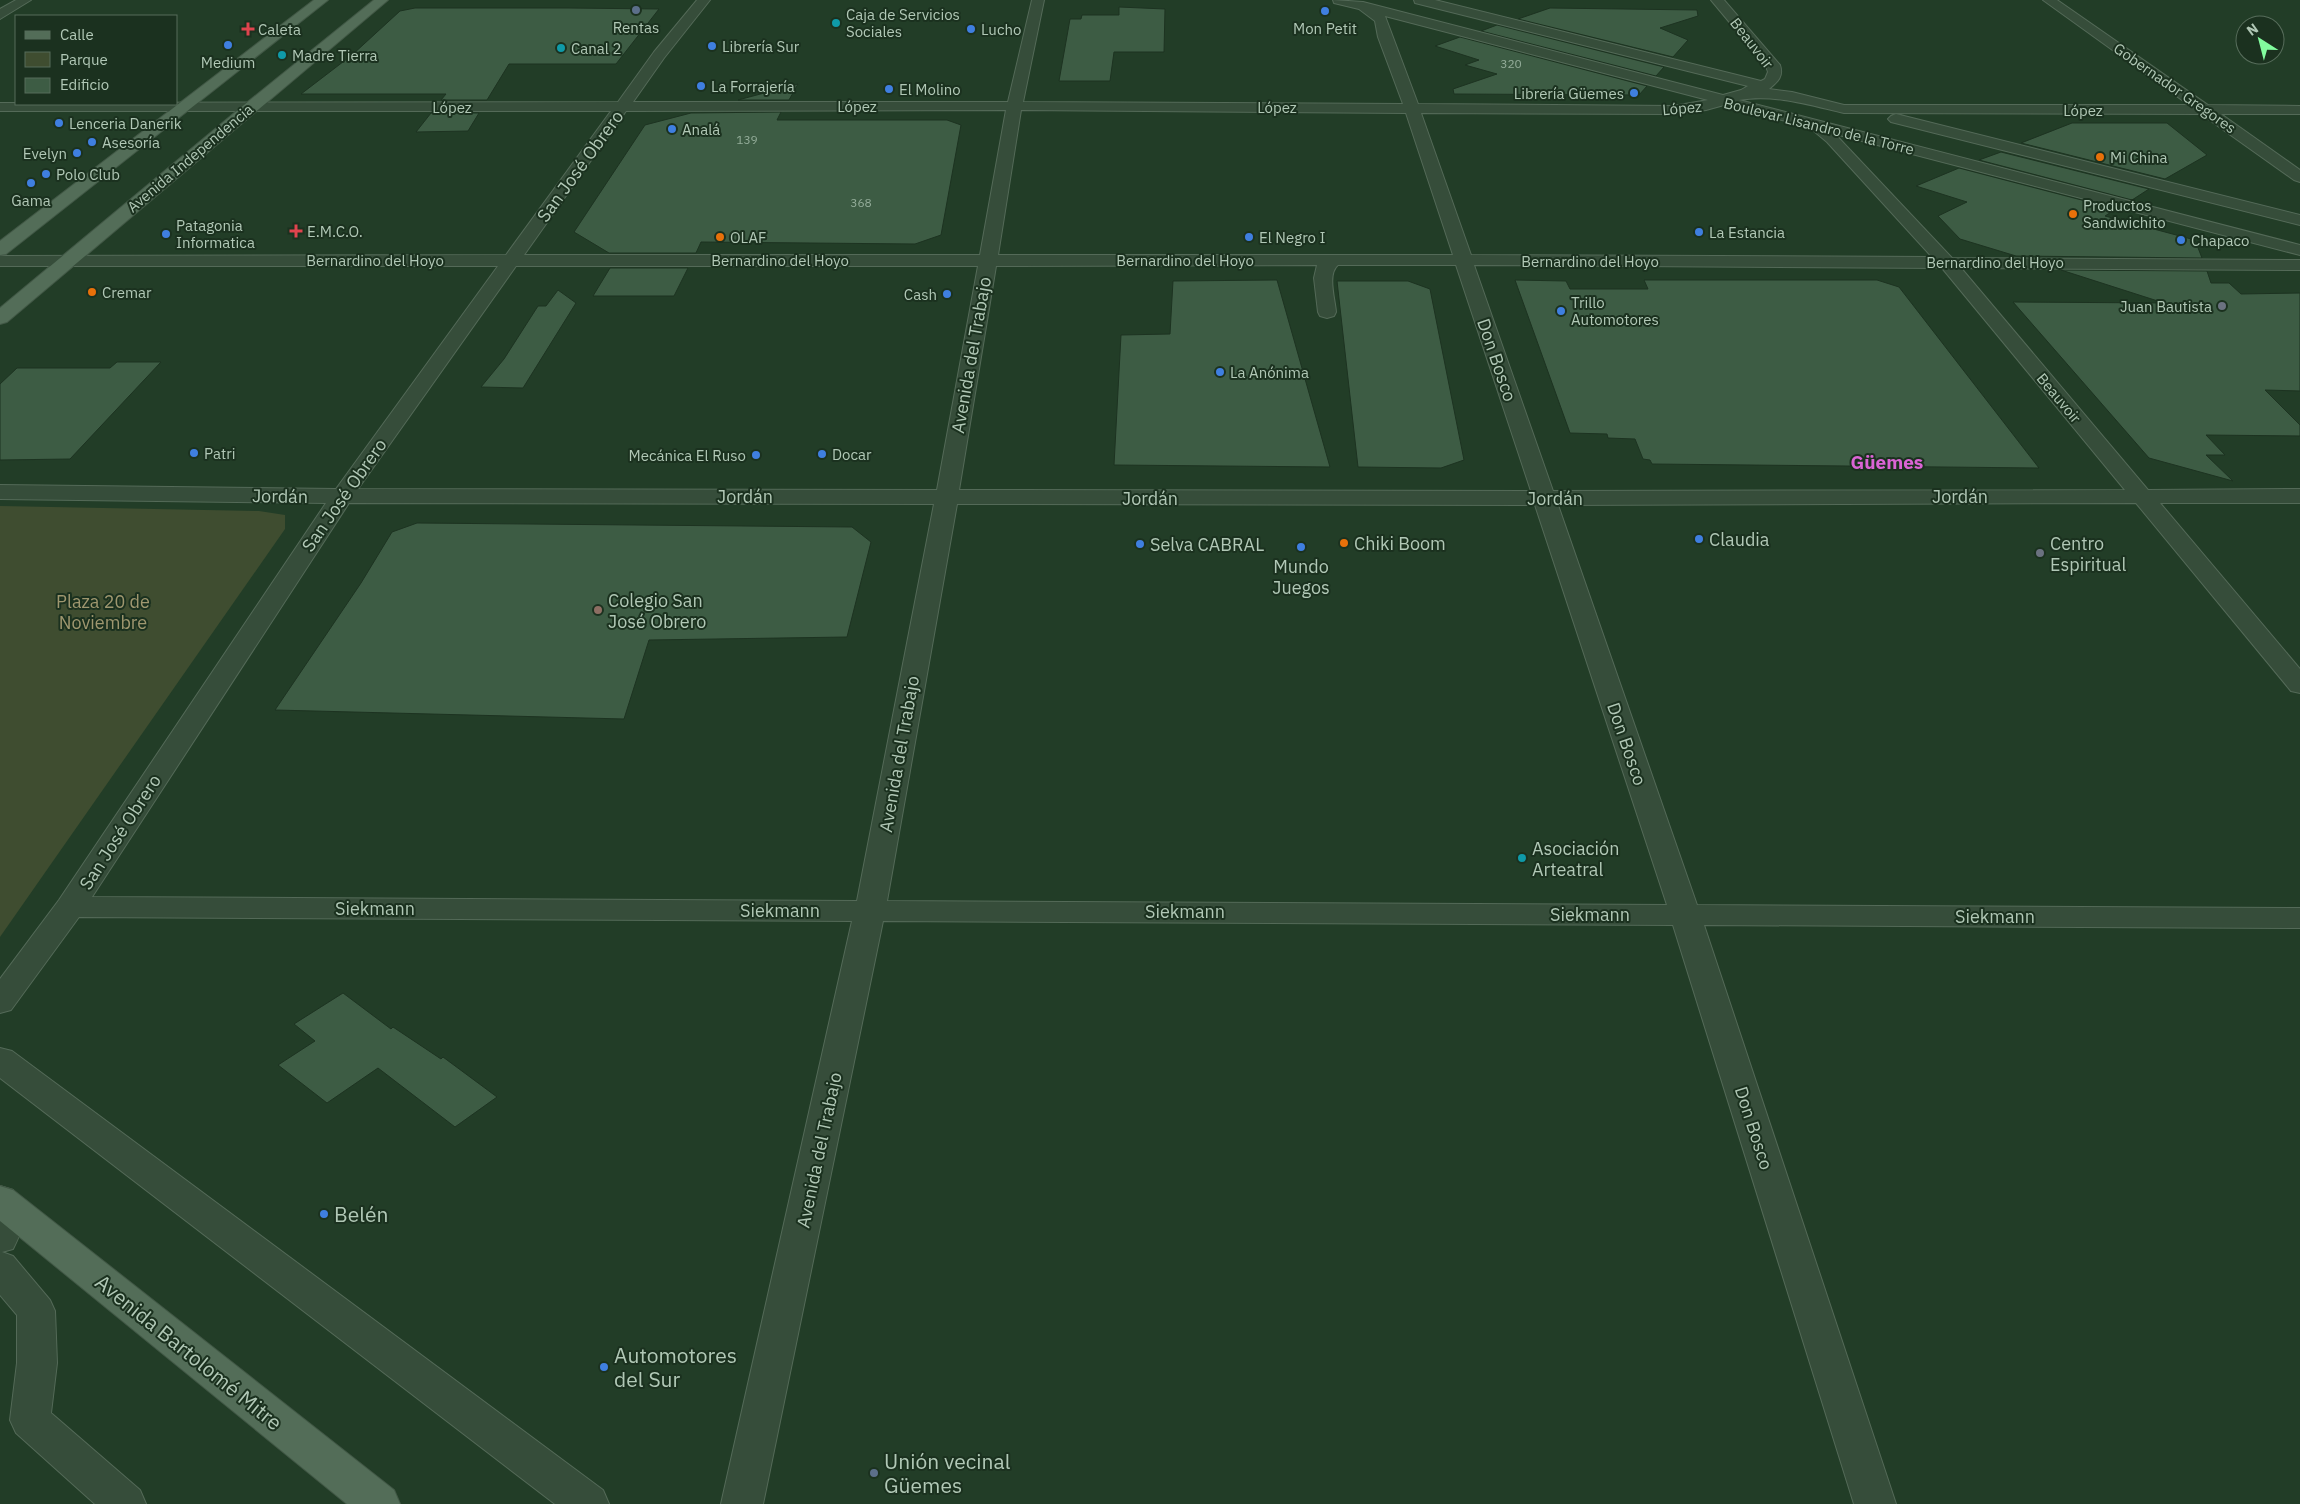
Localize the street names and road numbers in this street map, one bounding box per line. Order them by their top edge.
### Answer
street label: Beauvoir [1726,14,1778,73]
street label: Gobernador Gregores [2110,39,2240,137]
street label: Boulevar Lisandro de la Torre [1722,93,1916,159]
street label: López [837,97,877,116]
street label: López [1661,97,1703,119]
street label: López [432,98,472,117]
street label: López [1257,98,1297,117]
street label: Avenida Independencia [123,100,257,216]
street label: López [2063,101,2103,120]
street label: San José Obrero [532,105,628,227]
street label: Bernardino del Hoyo [306,251,444,270]
street label: Bernardino del Hoyo [711,251,849,270]
street label: Bernardino del Hoyo [1116,251,1254,270]
street label: Bernardino del Hoyo [1521,252,1659,271]
street label: Bernardino del Hoyo [1926,253,2064,272]
street label: Avenida del Trabajo [946,275,996,435]
street label: Don Bosco [1472,315,1522,405]
street label: Beauvoir [2033,369,2086,427]
street label: San José Obrero [296,434,392,556]
street label: Jordán [252,484,308,508]
street label: Jordán [717,485,773,508]
street label: Jordán [1932,485,1988,508]
street label: Jordán [1122,487,1178,510]
street label: Jordán [1527,487,1583,510]
street label: Avenida del Trabajo [874,674,924,834]
street label: Don Bosco [1602,699,1652,789]
street label: San José Obrero [74,770,166,894]
street label: Siekmann [335,897,415,920]
street label: Siekmann [740,899,820,922]
street label: Siekmann [1145,900,1225,923]
street label: Siekmann [1550,903,1630,926]
street label: Siekmann [1955,905,2035,928]
street label: Avenida del Trabajo [791,1070,847,1230]
street label: Don Bosco [1730,1083,1778,1173]
street label: Avenida Bartolomé Mitre [90,1268,288,1436]

